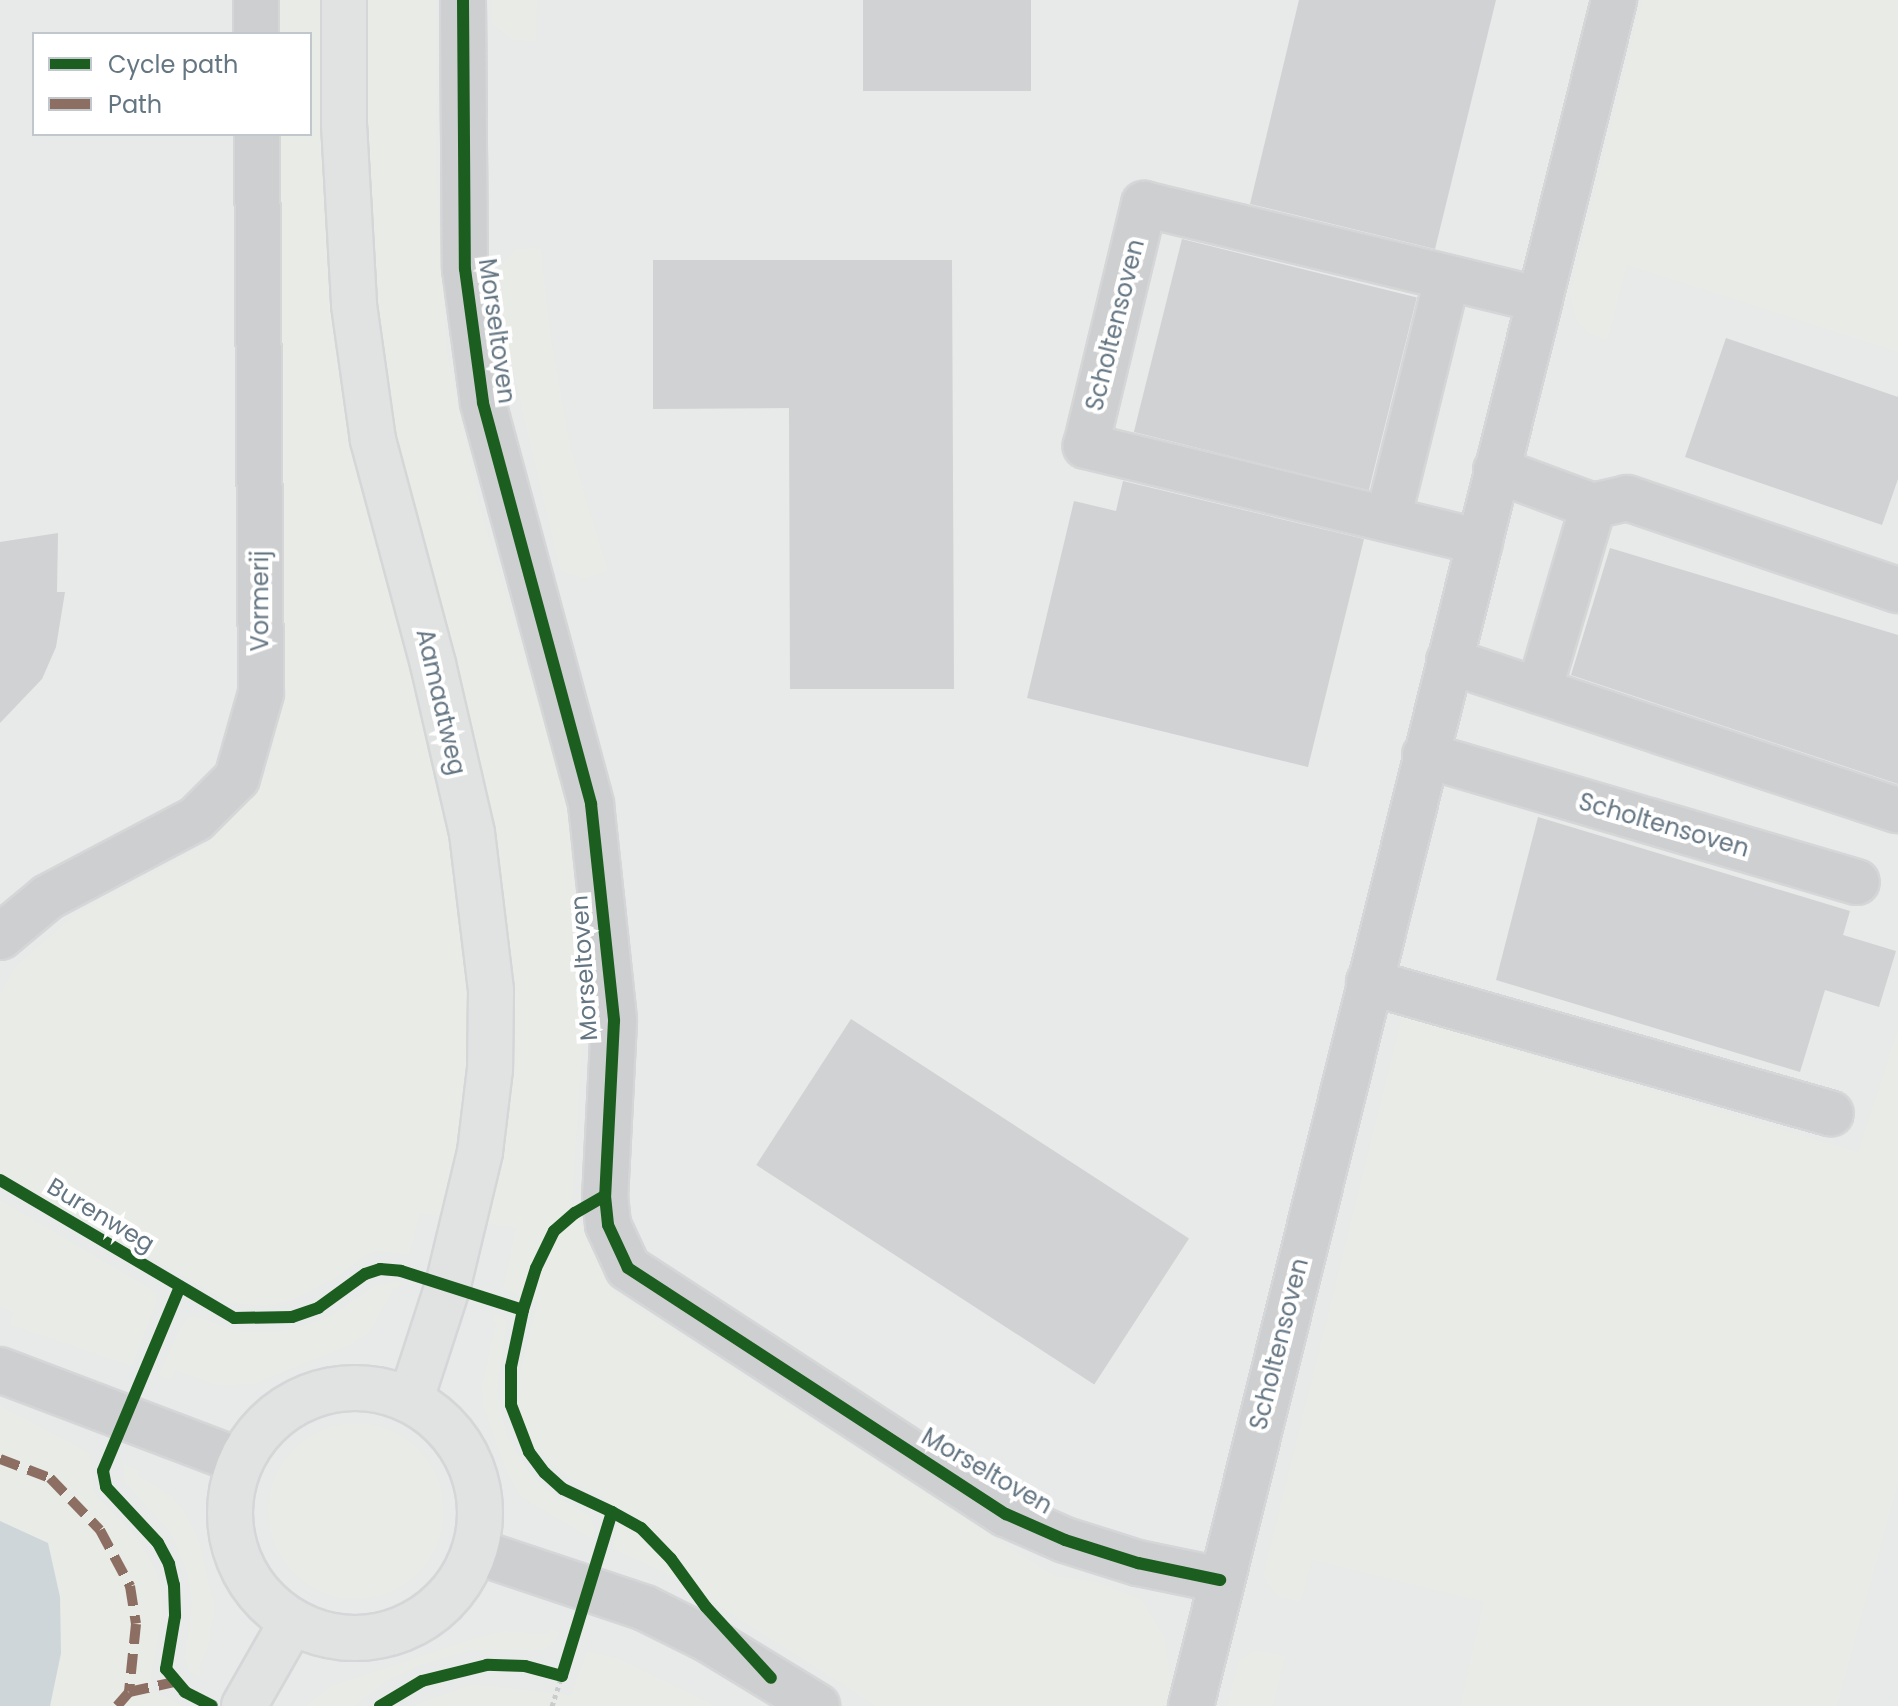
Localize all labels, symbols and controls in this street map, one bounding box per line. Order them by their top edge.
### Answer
legend [32,32,312,136]
text: Cycle path [108,48,238,81]
text: Path [108,88,162,121]
street label: Scholtensoven [1080,236,1150,414]
street label: Morseltoven [473,257,521,405]
street label: Vormerij [246,551,274,651]
street label: Aamaatweg [410,626,472,778]
street label: Scholtensoven [1576,787,1752,863]
street label: Morseltoven [565,894,603,1042]
street label: Burenweg [42,1172,160,1258]
street label: Scholtensoven [1244,1255,1314,1433]
street label: Morseltoven [917,1422,1057,1520]

